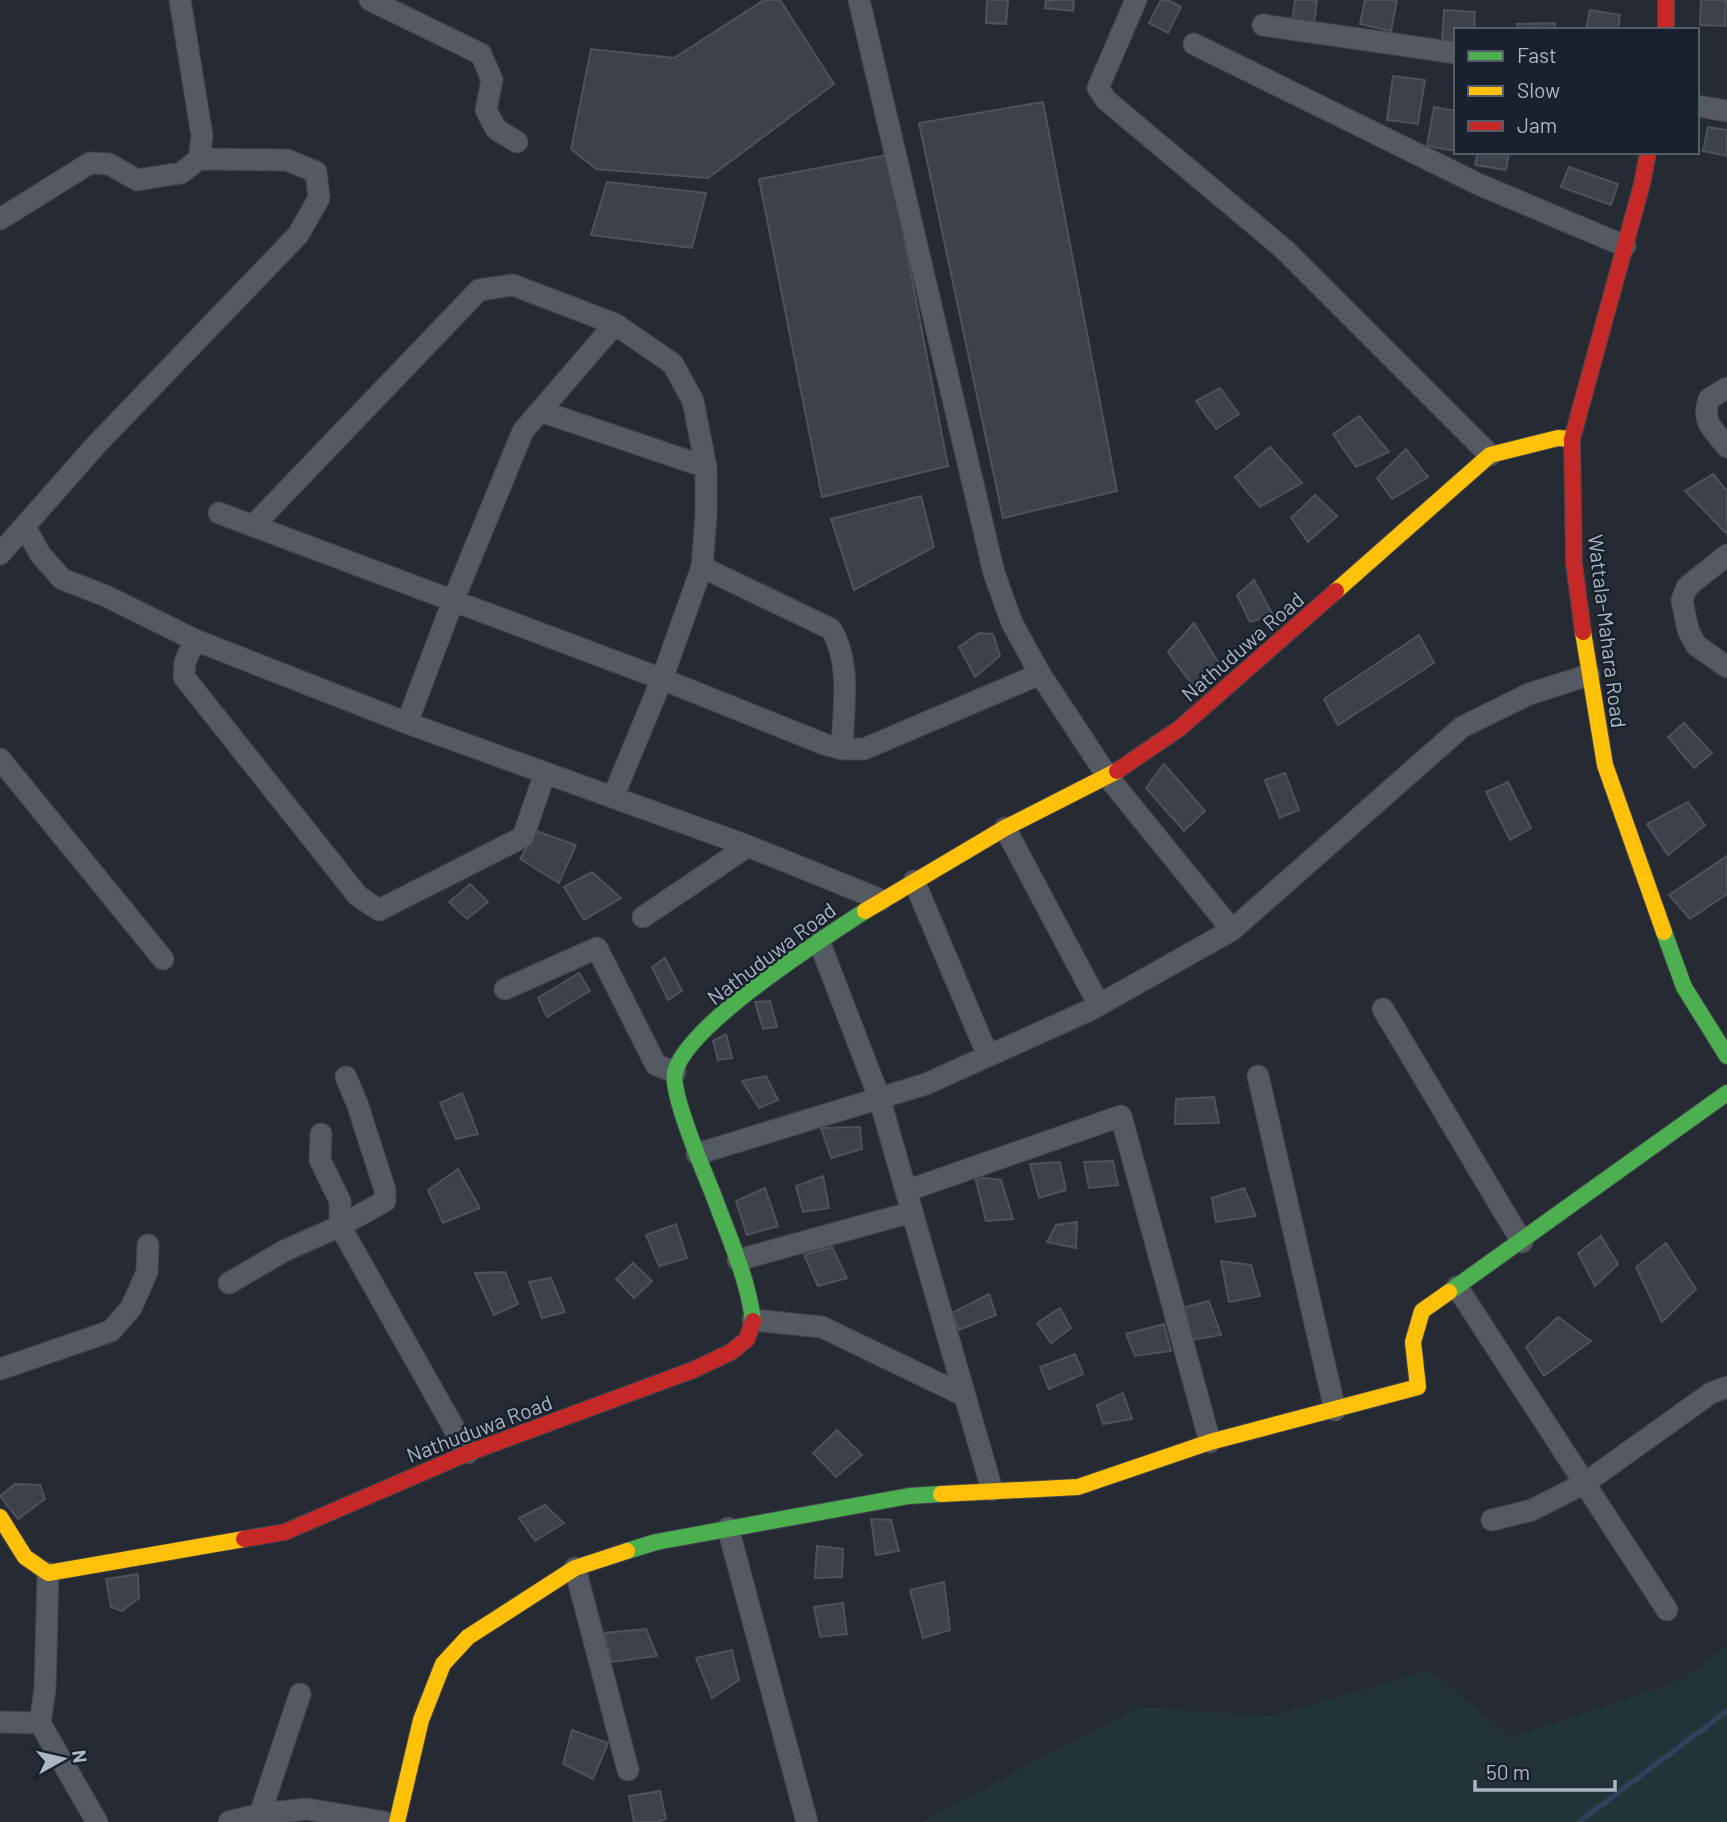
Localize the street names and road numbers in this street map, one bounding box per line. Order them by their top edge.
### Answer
street label: Wattala-Mahara Road [1584,533,1632,729]
street label: Nathuduwa Road [1176,586,1308,706]
street label: Nathuduwa Road [702,897,840,1009]
street label: Nathuduwa Road [403,1389,555,1467]

